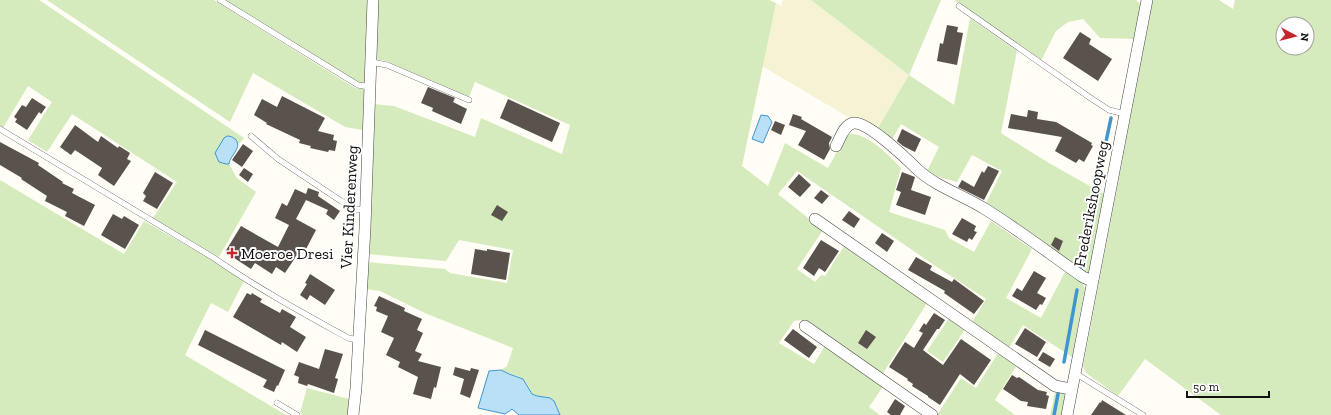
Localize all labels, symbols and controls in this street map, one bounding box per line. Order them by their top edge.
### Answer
north arrow [1275,16,1315,56]
text: N [1297,32,1311,43]
street label: Frederikshoopweg [1069,139,1113,269]
street label: Vier Kinderenweg [336,144,362,270]
place label: Moeroe Dresi [241,244,334,263]
marker: Moeroe Dresi [226,247,238,259]
scale bar [1187,373,1269,399]
text: 50 m [1193,380,1220,394]

